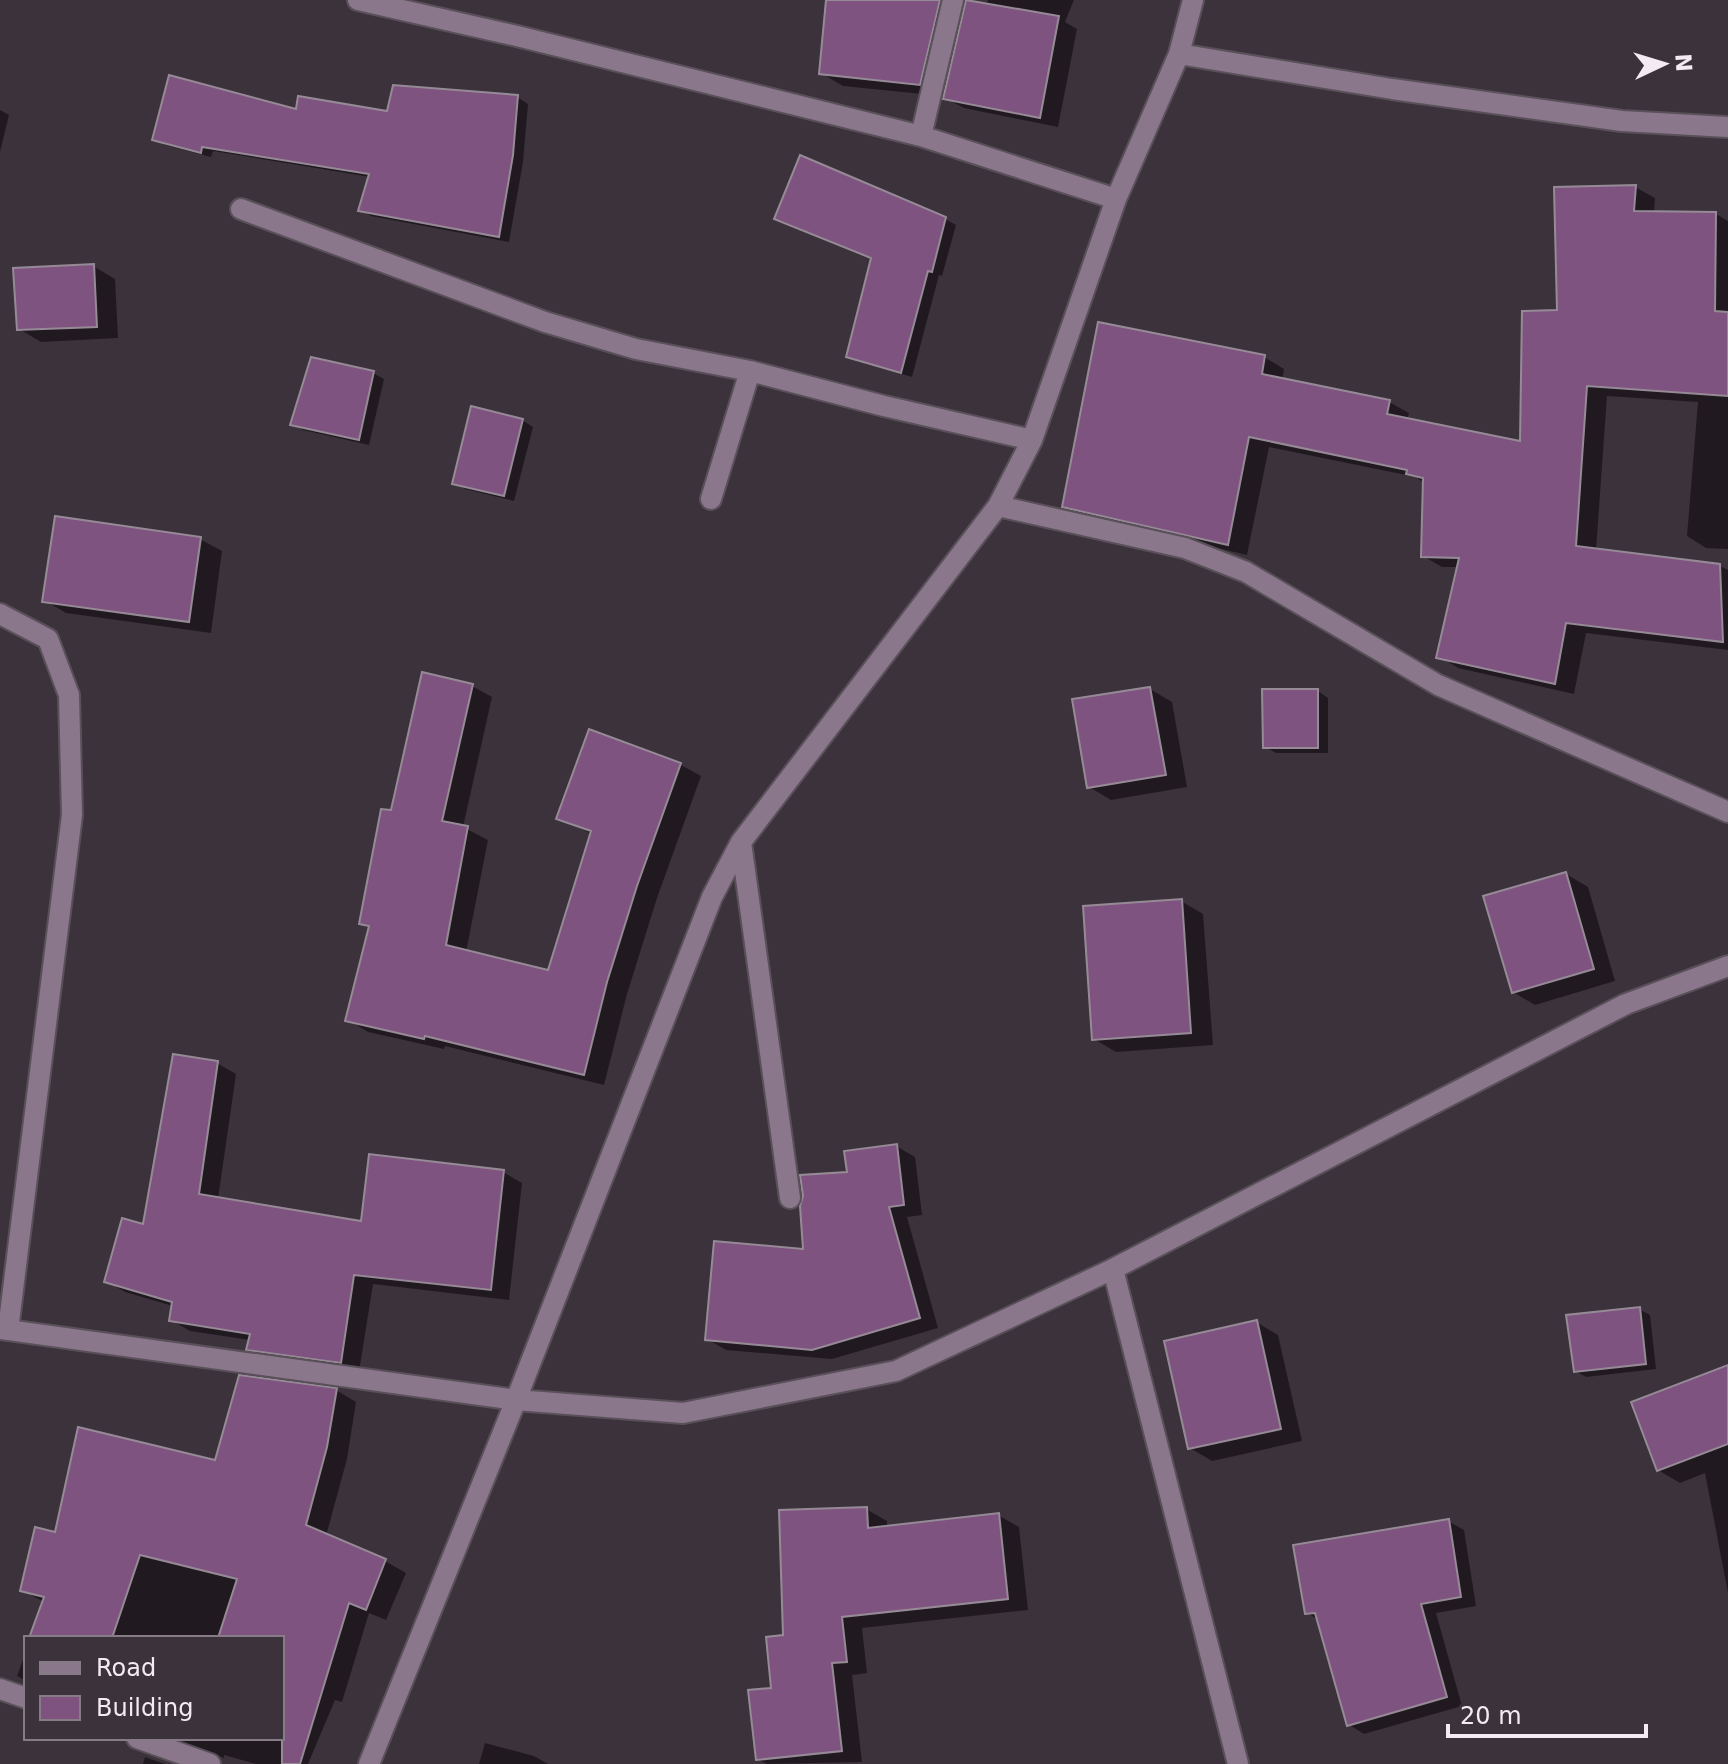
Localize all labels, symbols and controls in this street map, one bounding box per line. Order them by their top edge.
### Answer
north arrow [1624,24,1704,104]
text: N [1670,53,1697,73]
legend [24,1636,284,1740]
text: Road [96,1654,156,1682]
scale bar [1448,1688,1646,1738]
text: Building [96,1694,193,1722]
text: 20 m [1460,1702,1522,1730]

